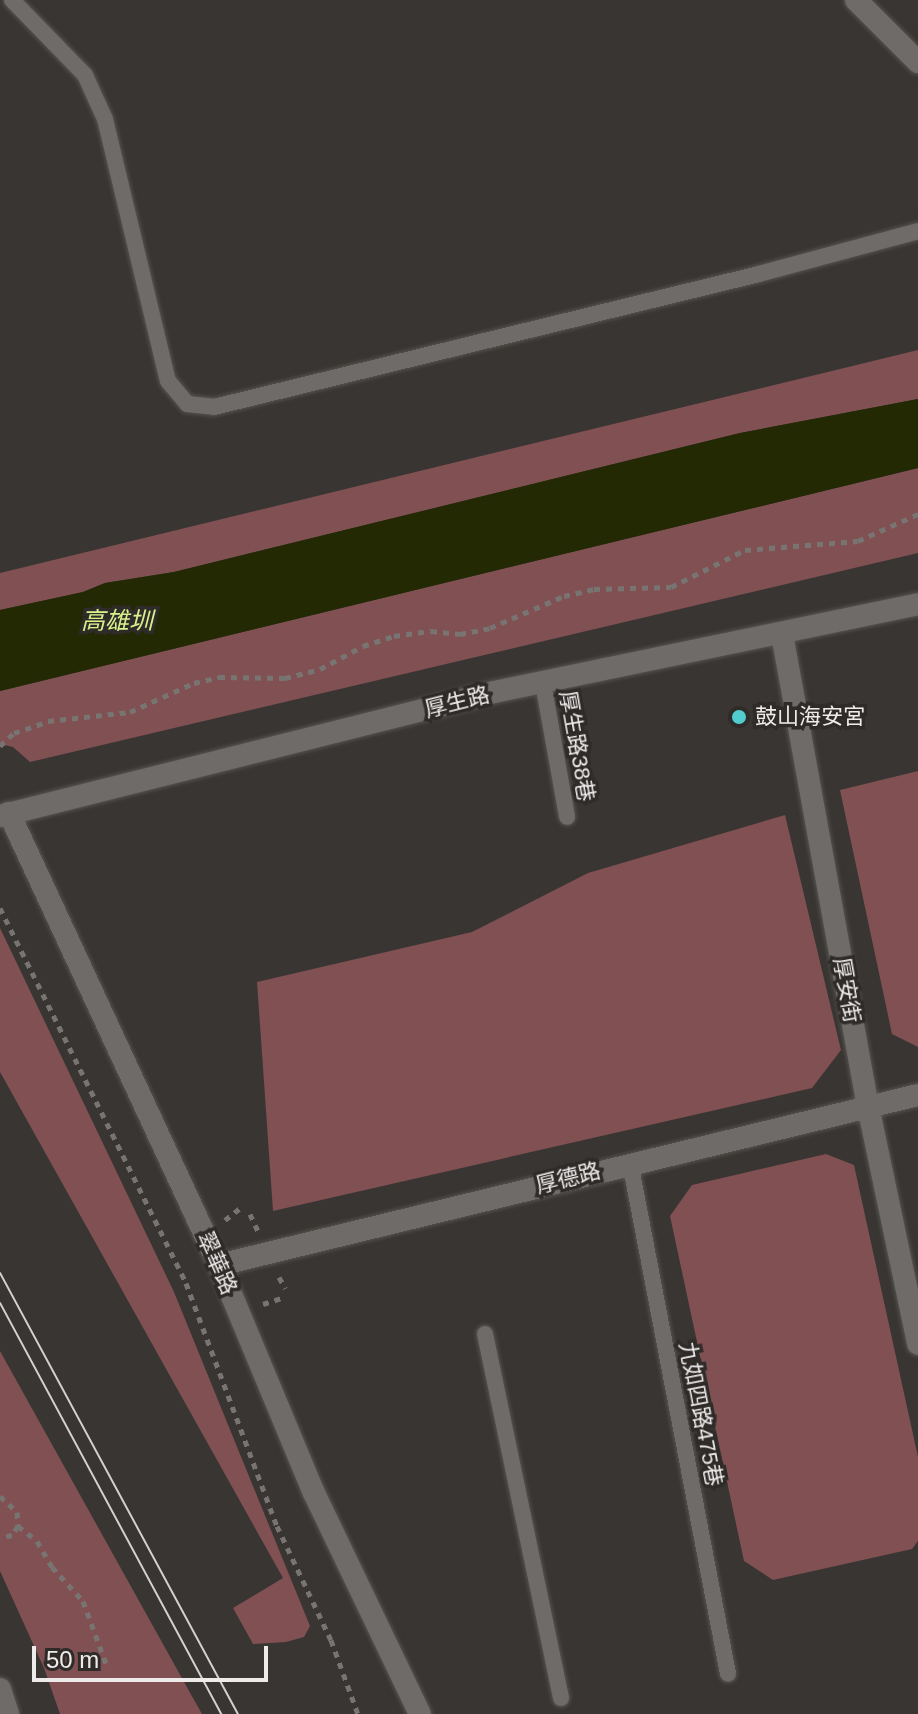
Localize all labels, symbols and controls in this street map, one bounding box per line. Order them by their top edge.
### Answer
water label: 高雄圳 [81,607,153,635]
street label: 厚生路 [422,681,492,723]
street label: 厚生路38巷 [554,688,600,804]
place label: 鼓山海安宮 [755,704,865,730]
marker: 鼓山海安宮 [730,708,748,726]
street label: 厚安街 [828,955,866,1025]
street label: 厚德路 [533,1157,603,1199]
street label: 翠華路 [192,1227,242,1299]
street label: 九如四路475巷 [674,1339,728,1489]
scale bar [36,1630,272,1680]
text: 50 m [46,1646,99,1673]

